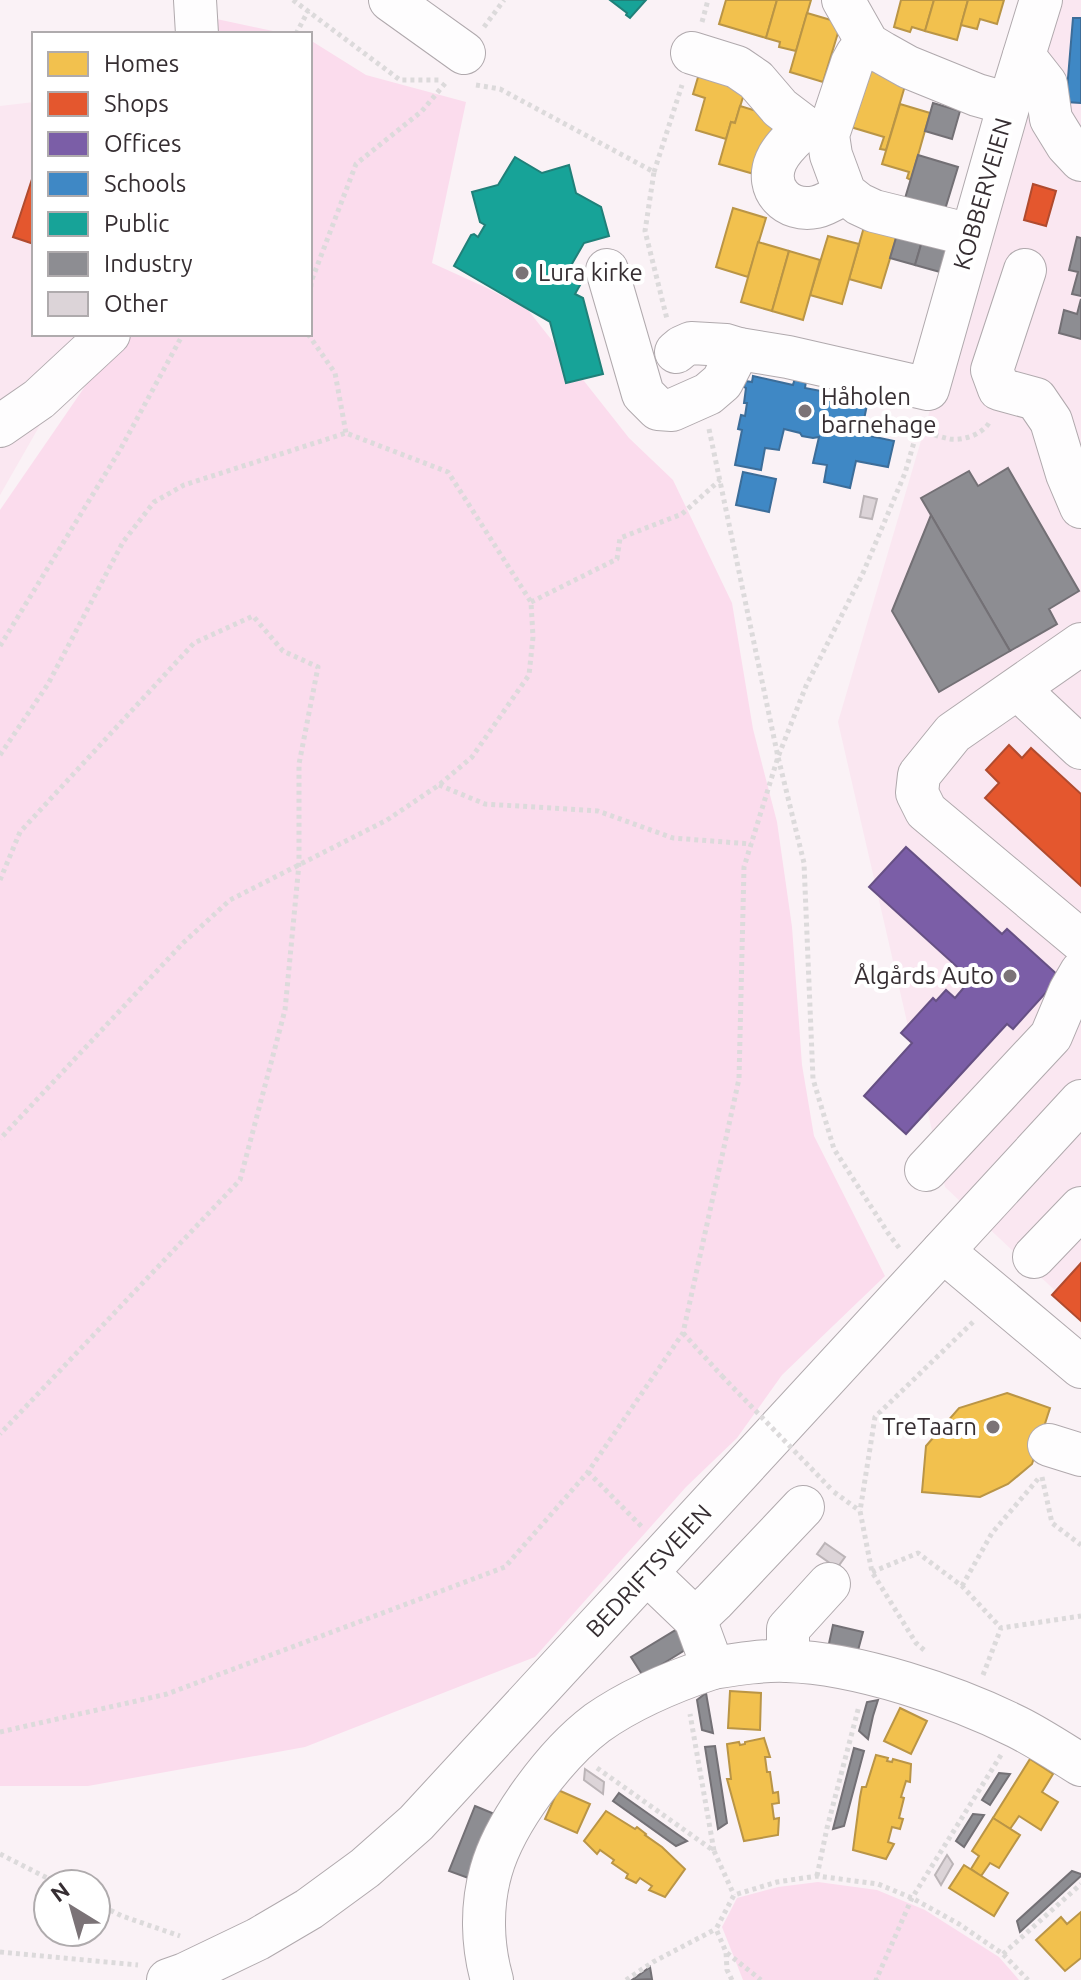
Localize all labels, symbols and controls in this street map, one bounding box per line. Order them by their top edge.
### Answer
legend [32,32,312,336]
text: Homes [104,50,179,77]
text: Shops [104,90,169,117]
street label: KOBBERVEIEN [948,115,1017,273]
text: Offices [104,130,182,157]
text: Schools [104,170,186,197]
text: Public [104,210,169,237]
text: Industry [104,250,193,277]
place label: Lura kirke [538,259,643,286]
marker: Lura kirke [513,264,531,282]
text: Other [104,290,168,317]
place label: Håholen barnehage [821,383,937,438]
marker: Håholen barnehage [796,402,814,420]
place label: Ålgårds Auto [854,962,994,989]
marker: Ålgårds Auto [1001,967,1019,985]
place label: TreTaarn [882,1413,977,1440]
marker: TreTaarn [984,1418,1002,1436]
street label: BEDRIFTSVEIEN [580,1499,717,1642]
north arrow [32,1868,112,1948]
text: N [46,1877,74,1907]

